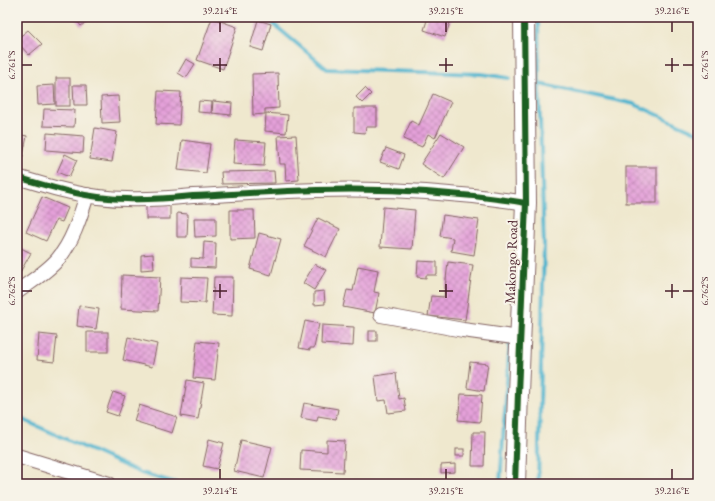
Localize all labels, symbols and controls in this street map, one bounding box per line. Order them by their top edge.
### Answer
text: 39.214°E [203,4,238,17]
text: 39.215°E [429,4,464,17]
text: 39.216°E [655,4,690,17]
text: 6.761°S [5,50,18,80]
text: 6.761°S [698,50,711,80]
street label: Makongo Road [501,219,521,304]
text: 6.762°S [5,276,18,306]
text: 6.762°S [698,276,711,306]
text: 39.214°E [203,484,238,497]
text: 39.215°E [429,484,464,497]
text: 39.216°E [655,484,690,497]

